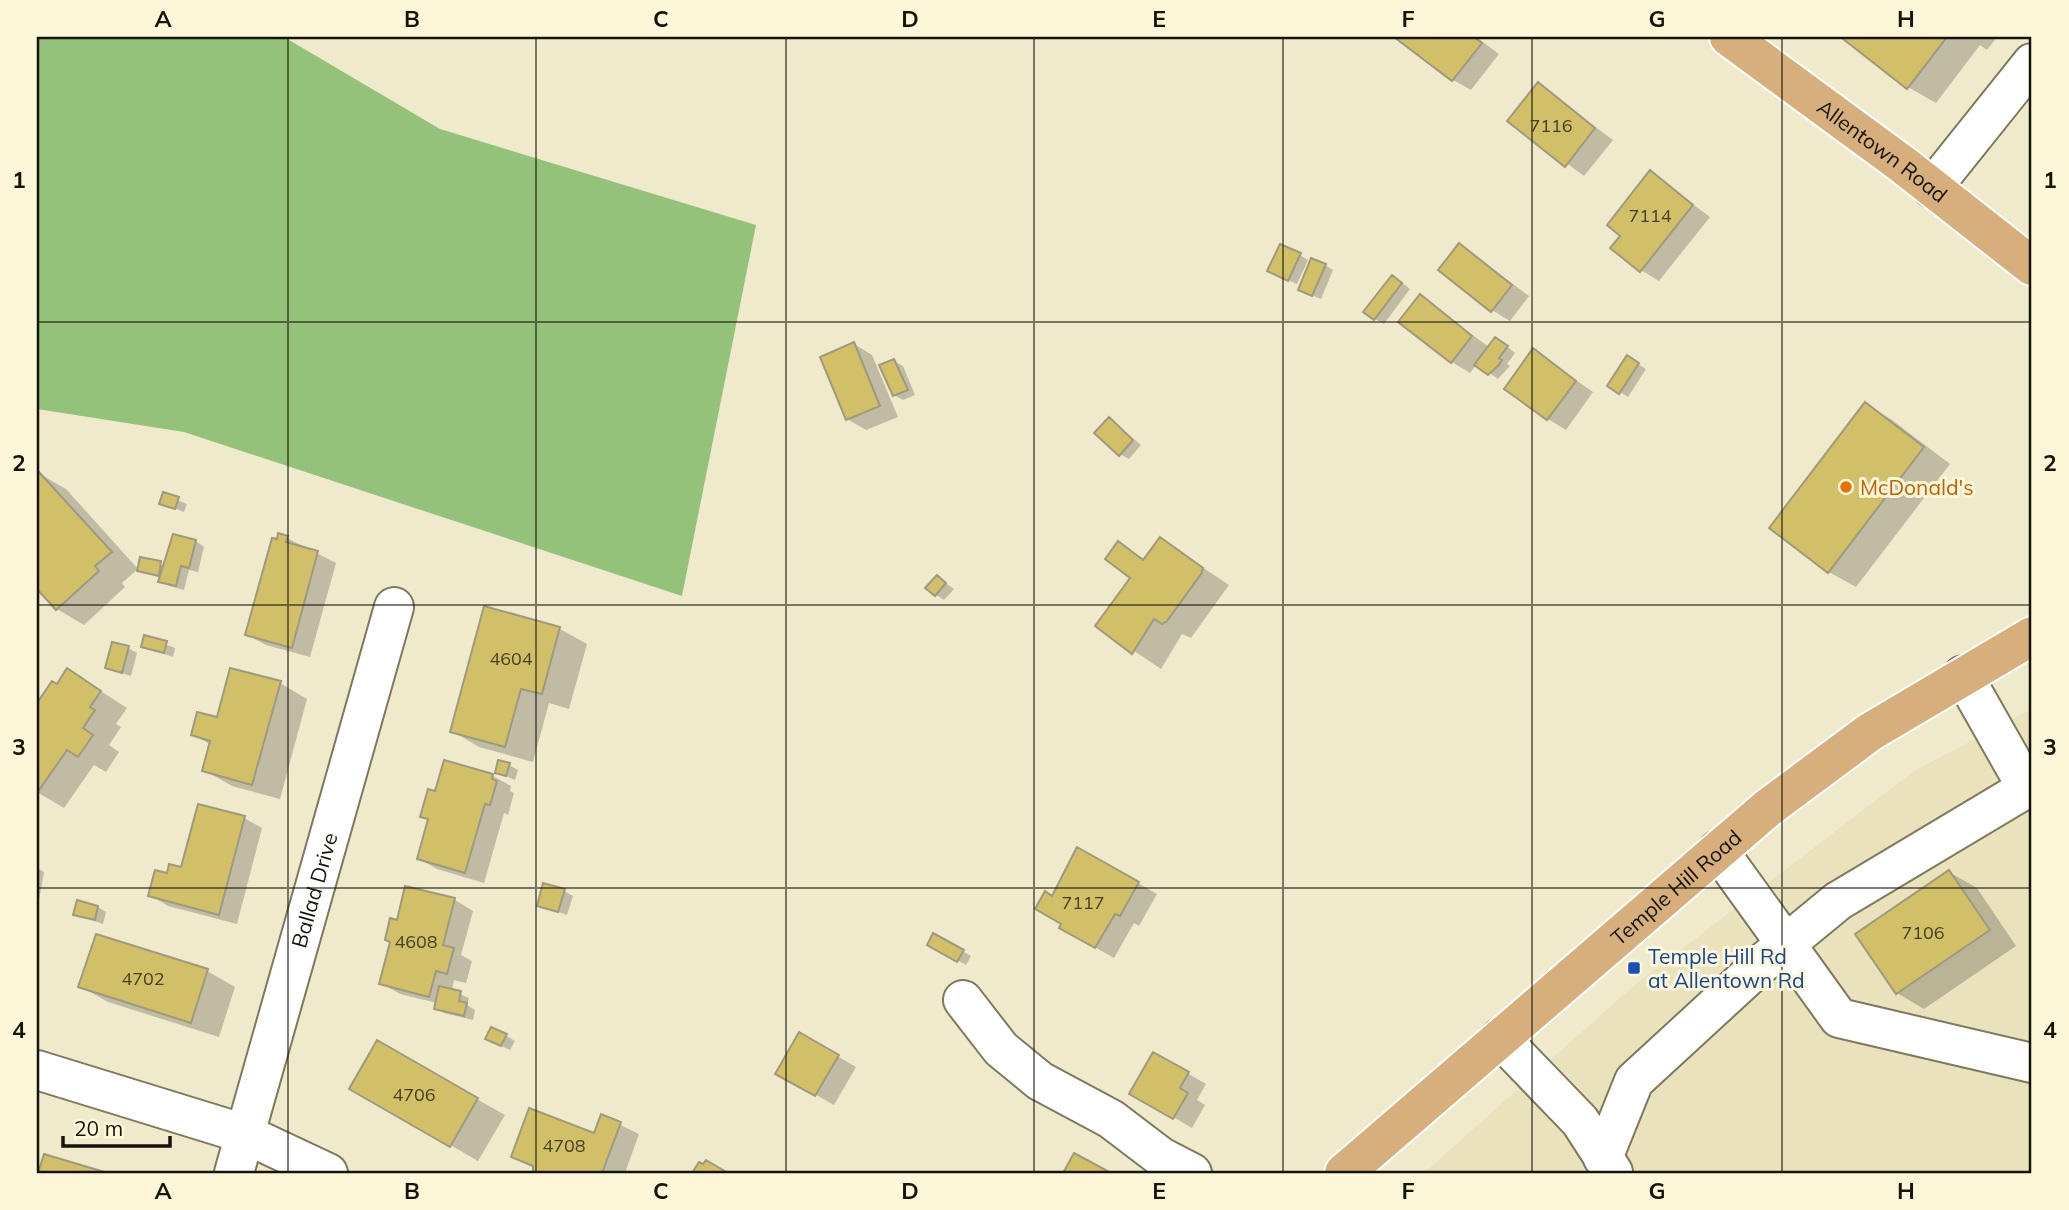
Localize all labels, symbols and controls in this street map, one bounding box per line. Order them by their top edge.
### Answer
text: A [154,4,172,33]
text: B [404,4,420,33]
text: C [653,4,669,33]
text: D [901,4,919,33]
text: E [1152,4,1166,33]
text: F [1401,4,1415,33]
text: G [1648,4,1666,33]
text: H [1897,4,1915,33]
street label: Allentown Road [1812,93,1953,208]
house number: 7116 [1529,114,1573,137]
text: 1 [12,165,26,194]
text: 1 [2043,165,2057,194]
house number: 7114 [1628,204,1672,227]
text: 2 [12,448,26,477]
text: 2 [2043,448,2057,477]
place label: McDonald's [1860,474,1974,500]
marker: McDonald's [1838,479,1854,495]
house number: 4604 [489,647,533,670]
text: 3 [12,732,26,761]
text: 3 [2043,732,2057,761]
street label: Temple Hill Road [1605,824,1746,950]
street label: Ballad Drive [285,830,343,951]
house number: 7117 [1061,891,1105,914]
house number: 7106 [1901,921,1945,944]
house number: 4608 [394,930,438,953]
place label: Temple Hill Rd at Allentown Rd [1648,943,1805,993]
marker: Temple Hill Rd at Allentown Rd [1626,960,1642,976]
house number: 4702 [121,967,165,990]
text: 4 [12,1015,26,1044]
text: 4 [2043,1015,2057,1044]
house number: 4706 [392,1083,436,1106]
scale bar [63,1105,170,1149]
text: 20 m [74,1115,123,1141]
house number: 4708 [542,1134,586,1157]
text: A [154,1176,172,1205]
text: B [404,1176,420,1205]
text: C [653,1176,669,1205]
text: D [901,1176,919,1205]
text: E [1152,1176,1166,1205]
text: F [1401,1176,1415,1205]
text: G [1648,1176,1666,1205]
text: H [1897,1176,1915,1205]

